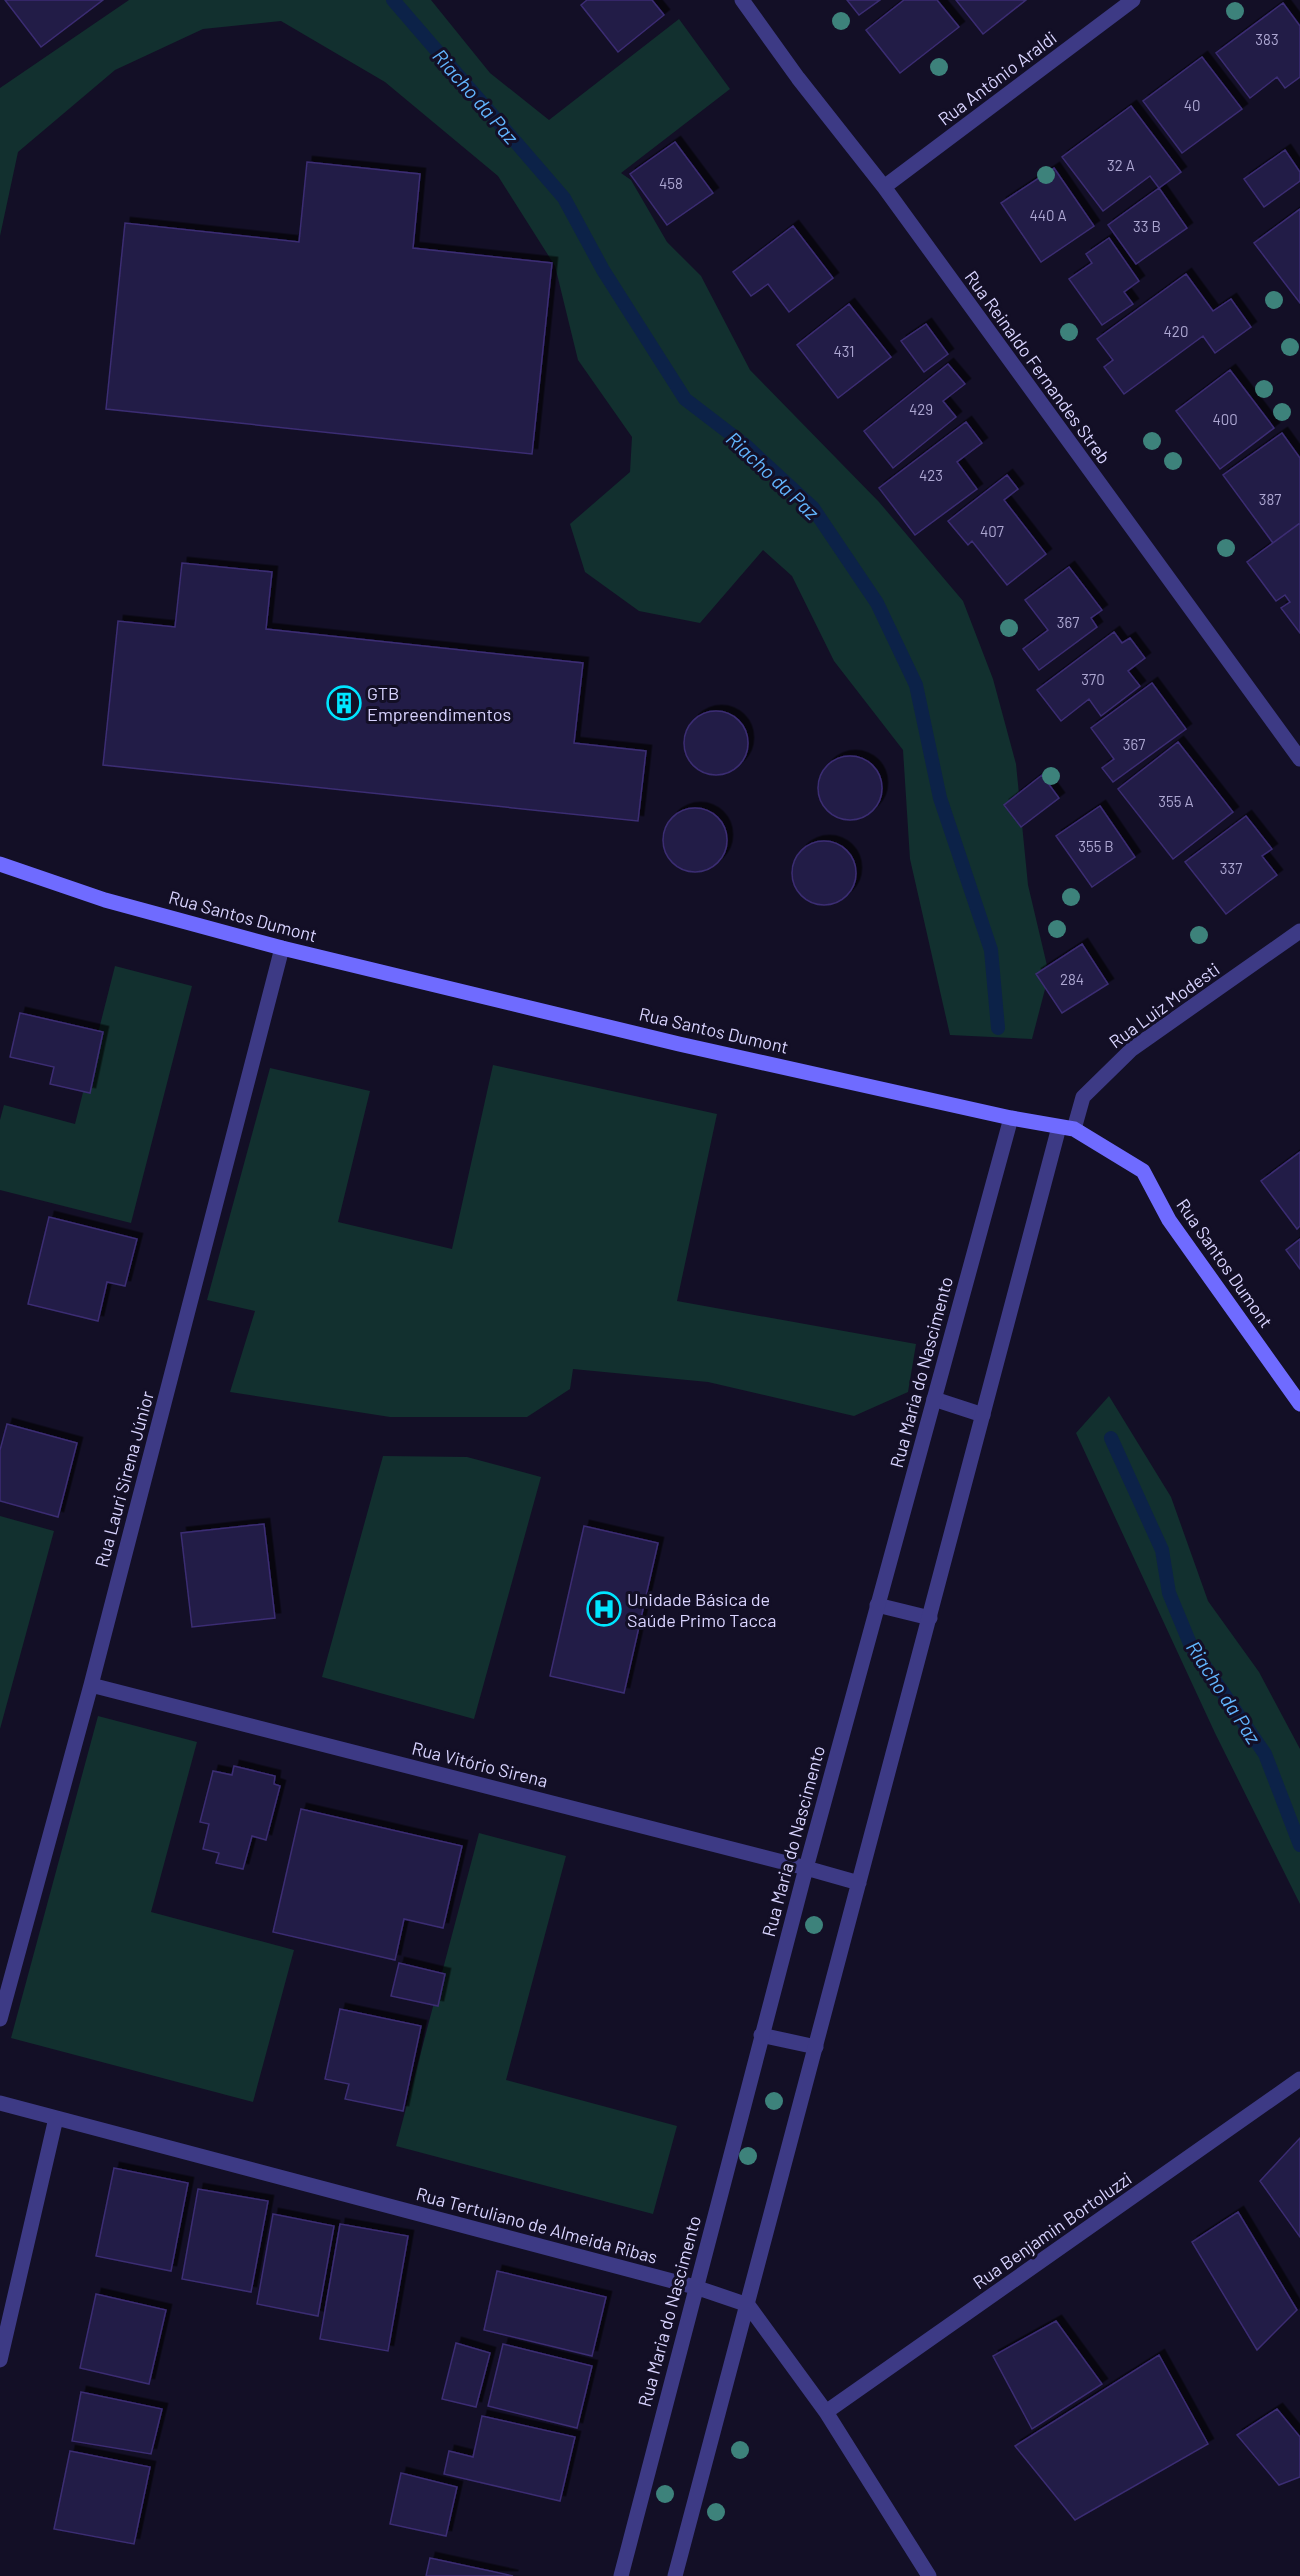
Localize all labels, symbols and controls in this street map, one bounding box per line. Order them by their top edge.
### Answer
street label: Rua Antônio Araldi [933,26,1061,130]
house number: 383 [1255,30,1279,48]
water label: Riacho da Paz [428,44,524,149]
house number: 40 [1184,96,1200,114]
house number: 32 A [1107,156,1135,174]
house number: 458 [659,174,683,192]
house number: 440 A [1029,206,1067,224]
house number: 33 B [1133,217,1161,235]
street label: Rua Reinaldo Fernandes Streb [960,266,1116,468]
house number: 420 [1164,322,1188,340]
house number: 431 [833,342,855,360]
house number: 429 [909,400,933,418]
house number: 400 [1212,410,1238,428]
water label: Riacho da Paz [722,426,825,524]
house number: 423 [919,466,943,484]
house number: 387 [1259,490,1281,508]
house number: 407 [980,522,1004,540]
house number: 367 [1057,613,1079,631]
house number: 370 [1081,670,1105,688]
place label: GTB Empreendimentos [367,682,511,725]
building icon: GTB Empreendimentos [326,685,362,721]
house number: 367 [1123,735,1145,753]
house number: 355 A [1158,792,1194,810]
house number: 355 B [1078,837,1114,855]
house number: 337 [1220,859,1242,877]
street label: Rua Santos Dumont [166,886,320,946]
street label: Rua Luiz Modesti [1104,958,1224,1052]
house number: 284 [1060,970,1084,988]
street label: Rua Santos Dumont [637,1002,791,1058]
street label: Rua Santos Dumont [1172,1194,1278,1332]
street label: Rua Maria do Nascimento [885,1274,957,1470]
street label: Rua Lauri Sirena Júnior [90,1388,158,1570]
place label: Unidade Básica de Saúde Primo Tacca [627,1588,776,1631]
hospital icon: Unidade Básica de Saúde Primo Tacca [586,1591,622,1627]
water label: Riacho da Paz [1182,1636,1266,1748]
street label: Rua Vitório Sirena [410,1736,550,1792]
street label: Rua Maria do Nascimento [757,1743,829,1939]
street label: Rua Benjamin Bortoluzzi [968,2167,1136,2293]
street label: Rua Tertuliano de Almeida Ribas [414,2182,660,2268]
street label: Rua Maria do Nascimento [633,2213,705,2409]

